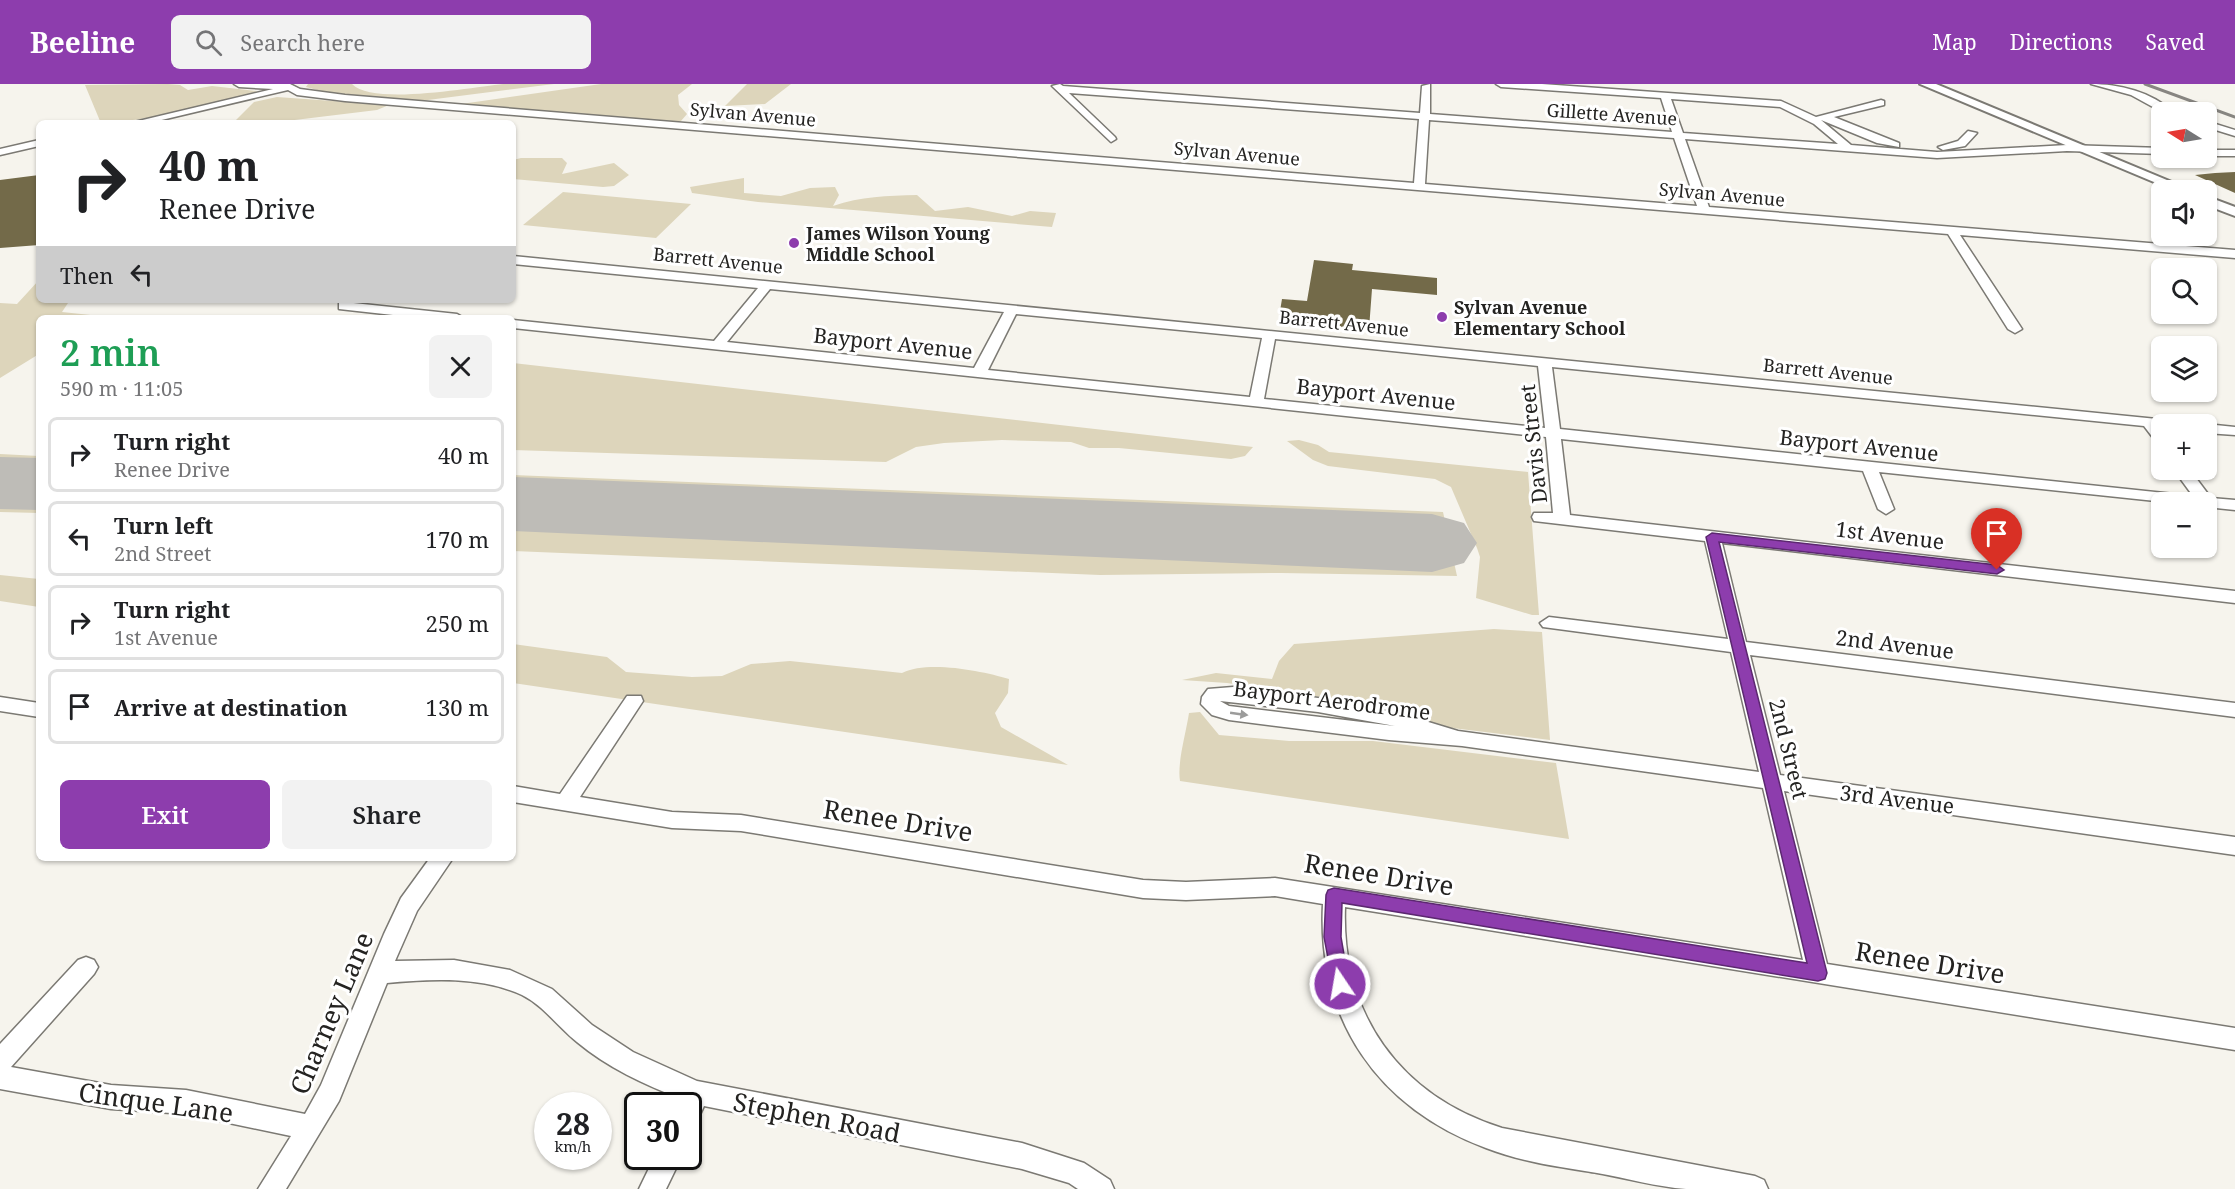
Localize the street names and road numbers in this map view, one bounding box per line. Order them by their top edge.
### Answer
street label: Sylvan Avenue [689,97,817,131]
street label: Gillette Avenue [1546,97,1678,131]
street label: Sylvan Avenue [1173,136,1301,170]
street label: Sylvan Avenue [1658,177,1786,211]
street label: Barrett Avenue [652,241,784,279]
street label: Barrett Avenue [1278,304,1410,342]
street label: Bayport Avenue [812,321,974,365]
street label: Barrett Avenue [1762,352,1894,390]
street label: Bayport Avenue [1295,372,1457,416]
street label: Davis Street [1513,383,1553,505]
street label: Bayport Avenue [1778,423,1940,467]
street label: 1st Avenue [1834,514,1946,556]
street label: 2nd Avenue [1834,623,1956,665]
street label: Bayport Aerodrome [1232,674,1432,726]
street label: 2nd Street [1763,696,1815,802]
street label: 3rd Avenue [1838,778,1956,820]
street label: Renee Drive [821,790,975,850]
street label: Renee Drive [1302,844,1456,904]
street label: Charney Lane [281,926,381,1100]
street label: Renee Drive [1853,932,2007,992]
street label: Cinque Lane [76,1073,236,1131]
street label: Stephen Road [730,1083,904,1151]

